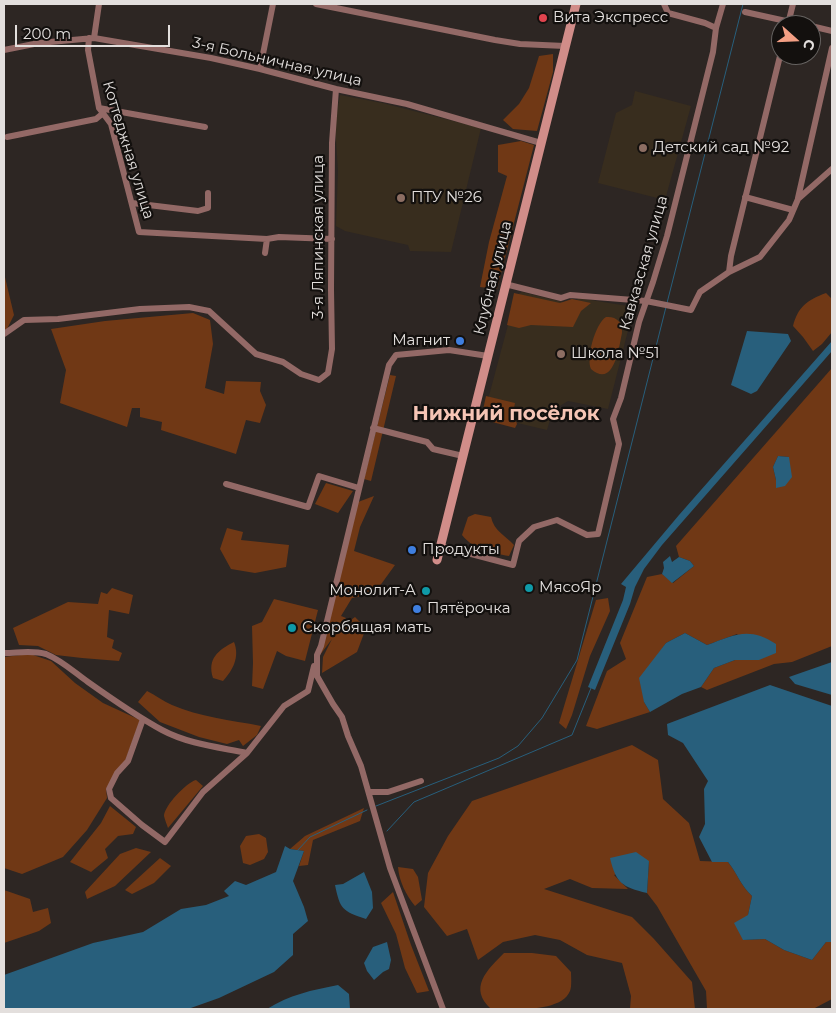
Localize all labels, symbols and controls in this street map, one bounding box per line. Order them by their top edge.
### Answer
place label: Вита Экспресс [553,9,668,27]
marker: Вита Экспресс [537,12,549,24]
scale bar [18,15,172,47]
north arrow [771,15,821,65]
text: 200 m [23,24,71,43]
street label: 3-я Больничная улица [191,34,363,90]
text: С [799,37,819,53]
street label: Коттеджная улица [98,79,158,221]
place label: Детский сад №92 [653,139,789,157]
marker: Детский сад №92 [637,142,649,154]
street label: 3-я Ляпинская улица [310,155,328,319]
place label: ПТУ №26 [411,189,482,207]
marker: ПТУ №26 [395,192,407,204]
street label: Кавказская улица [616,194,672,332]
street label: Клубная улица [470,219,516,337]
place label: Магнит [392,332,450,350]
marker: Магнит [454,335,466,347]
place label: Школа №51 [571,345,659,363]
marker: Школа №51 [555,348,567,360]
district label: Нижний посёлок [412,402,600,426]
place label: Продукты [422,541,500,559]
marker: Продукты [406,544,418,556]
place label: МясоЯр [539,579,602,597]
place label: Монолит-А [329,582,416,600]
marker: МясоЯр [523,582,535,594]
marker: Монолит-А [420,585,432,597]
place label: Пятёрочка [427,600,511,618]
marker: Пятёрочка [411,603,423,615]
place label: Скорбящая мать [302,619,432,637]
marker: Скорбящая мать [286,622,298,634]

